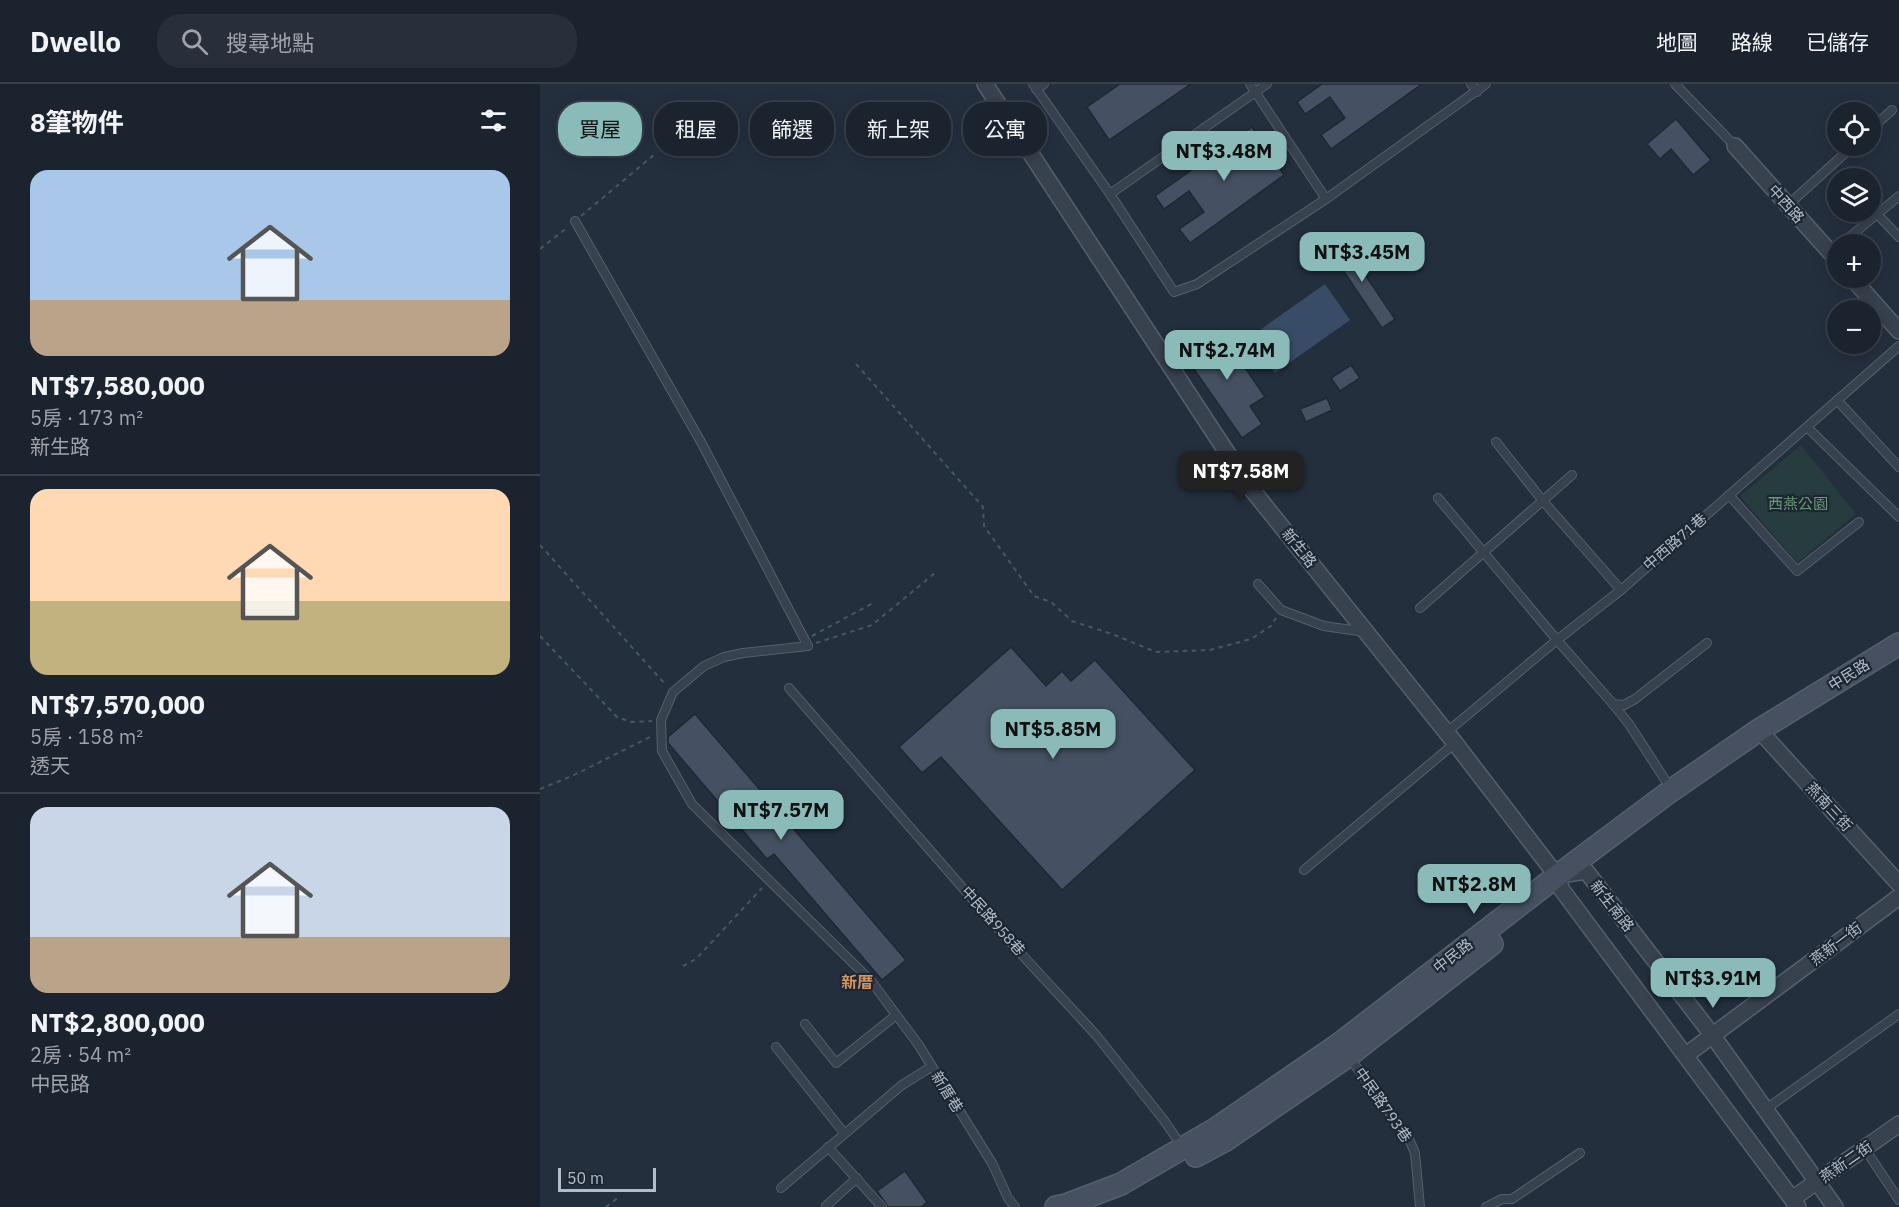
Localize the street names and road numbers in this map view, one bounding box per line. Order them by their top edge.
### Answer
street label: 中西路 [1764,181,1808,227]
street label: 中西路71巷 [1639,509,1710,574]
street label: 新生路 [1278,524,1321,571]
street label: 中民路 [1825,655,1873,695]
street label: 燕南三街 [1802,778,1857,835]
street label: 新生南路 [1586,876,1638,935]
street label: 中民路958巷 [957,882,1030,959]
street label: 燕新一街 [1806,918,1865,969]
street label: 中民路 [1429,934,1476,977]
street label: 中民路793巷 [1351,1064,1416,1146]
street label: 新厝巷 [927,1068,967,1116]
street label: 燕新二街 [1816,1137,1876,1187]

